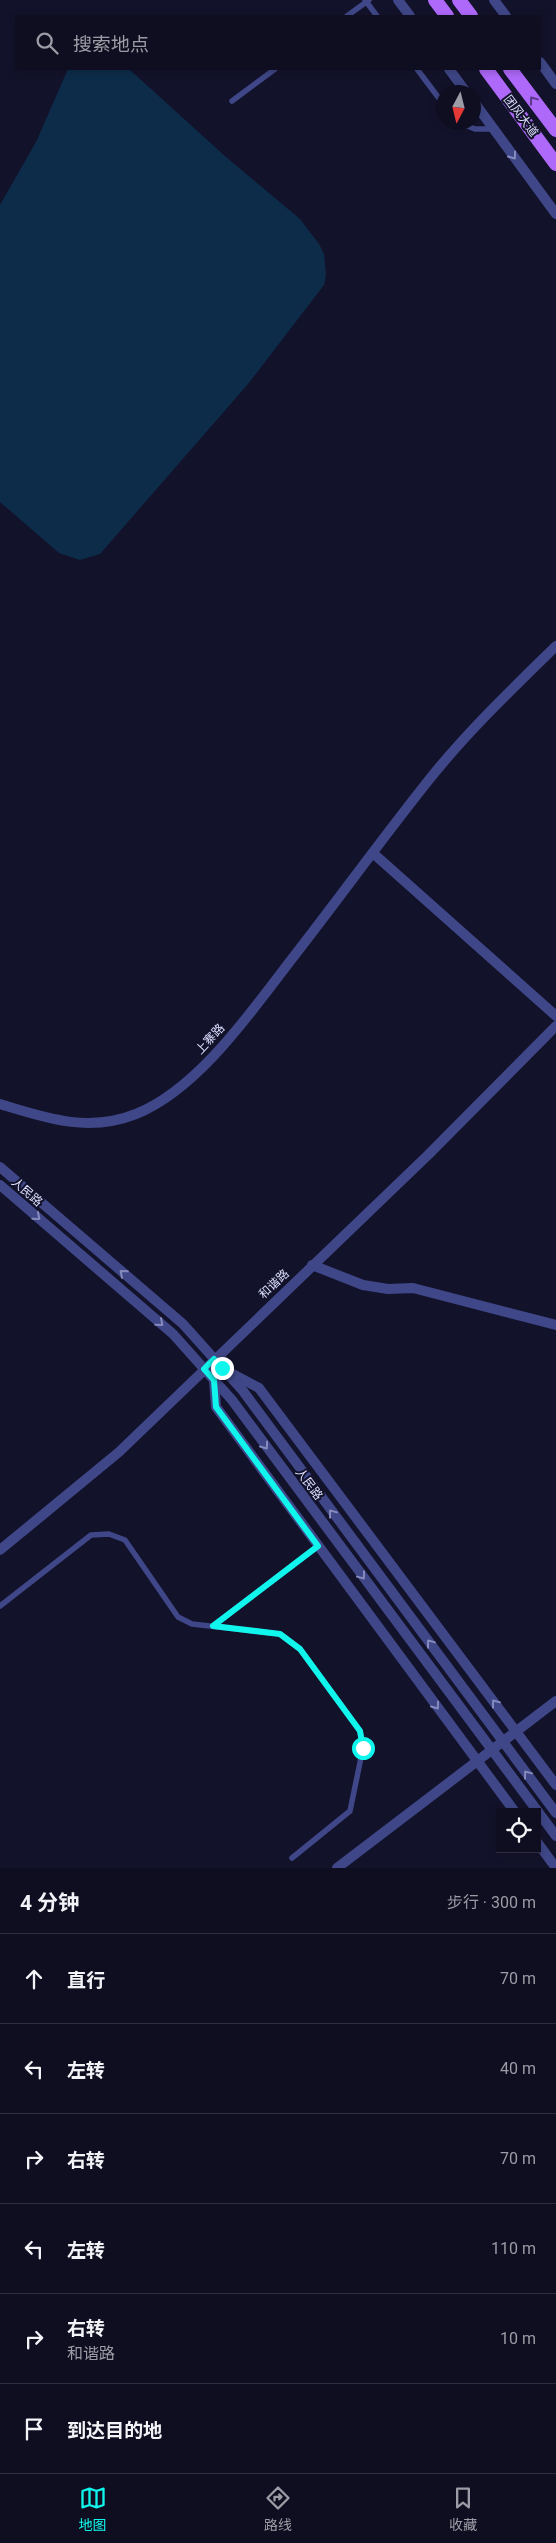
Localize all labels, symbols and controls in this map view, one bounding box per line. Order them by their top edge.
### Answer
search box [15,15,541,70]
icon: search [33,29,61,57]
text: 搜索地点 [73,33,149,56]
north arrow [436,85,481,130]
street label: 团风大道 [501,93,541,139]
one-way arrow [530,96,539,105]
one-way arrow [507,150,516,160]
street label: 上寨路 [193,1021,227,1057]
street label: 人民路 [9,1175,45,1209]
one-way arrow [31,1211,40,1219]
street label: 和谐路 [256,1267,292,1301]
one-way arrow [120,1269,129,1278]
one-way arrow [154,1317,163,1326]
route end [211,1357,234,1380]
one-way arrow [259,1440,268,1450]
street label: 人民路 [293,1465,325,1503]
one-way arrow [330,1510,338,1519]
one-way arrow [356,1571,365,1580]
one-way arrow [427,1640,435,1649]
one-way arrow [431,1700,439,1709]
one-way arrow [493,1700,501,1709]
route start [352,1737,375,1760]
one-way arrow [524,1770,533,1780]
map controls [496,1808,541,1853]
button: locate [496,1808,541,1853]
text: 4 分钟 [20,1891,79,1915]
text: 步行 · 300 m [447,1893,536,1912]
icon: ahead [20,1965,48,1993]
text: 直行 [67,1969,105,1992]
text: 70 m [500,1969,536,1988]
icon: left [20,2055,48,2083]
text: 左转 [67,2059,105,2082]
text: 40 m [500,2059,536,2078]
icon: right [20,2145,48,2173]
text: 右转 [67,2149,105,2172]
text: 70 m [500,2149,536,2168]
icon: left [20,2235,48,2263]
text: 左转 [67,2239,105,2262]
text: 110 m [491,2239,536,2258]
text: 右转 [67,2317,105,2340]
icon: right [20,2325,48,2353]
text: 10 m [500,2329,536,2348]
text: 和谐路 [67,2344,115,2363]
icon: arrive [20,2415,48,2443]
text: 到达目的地 [67,2419,162,2442]
tab: 地图 [79,2484,107,2534]
tab: 路线 [264,2484,292,2534]
tab: 收藏 [449,2484,477,2534]

